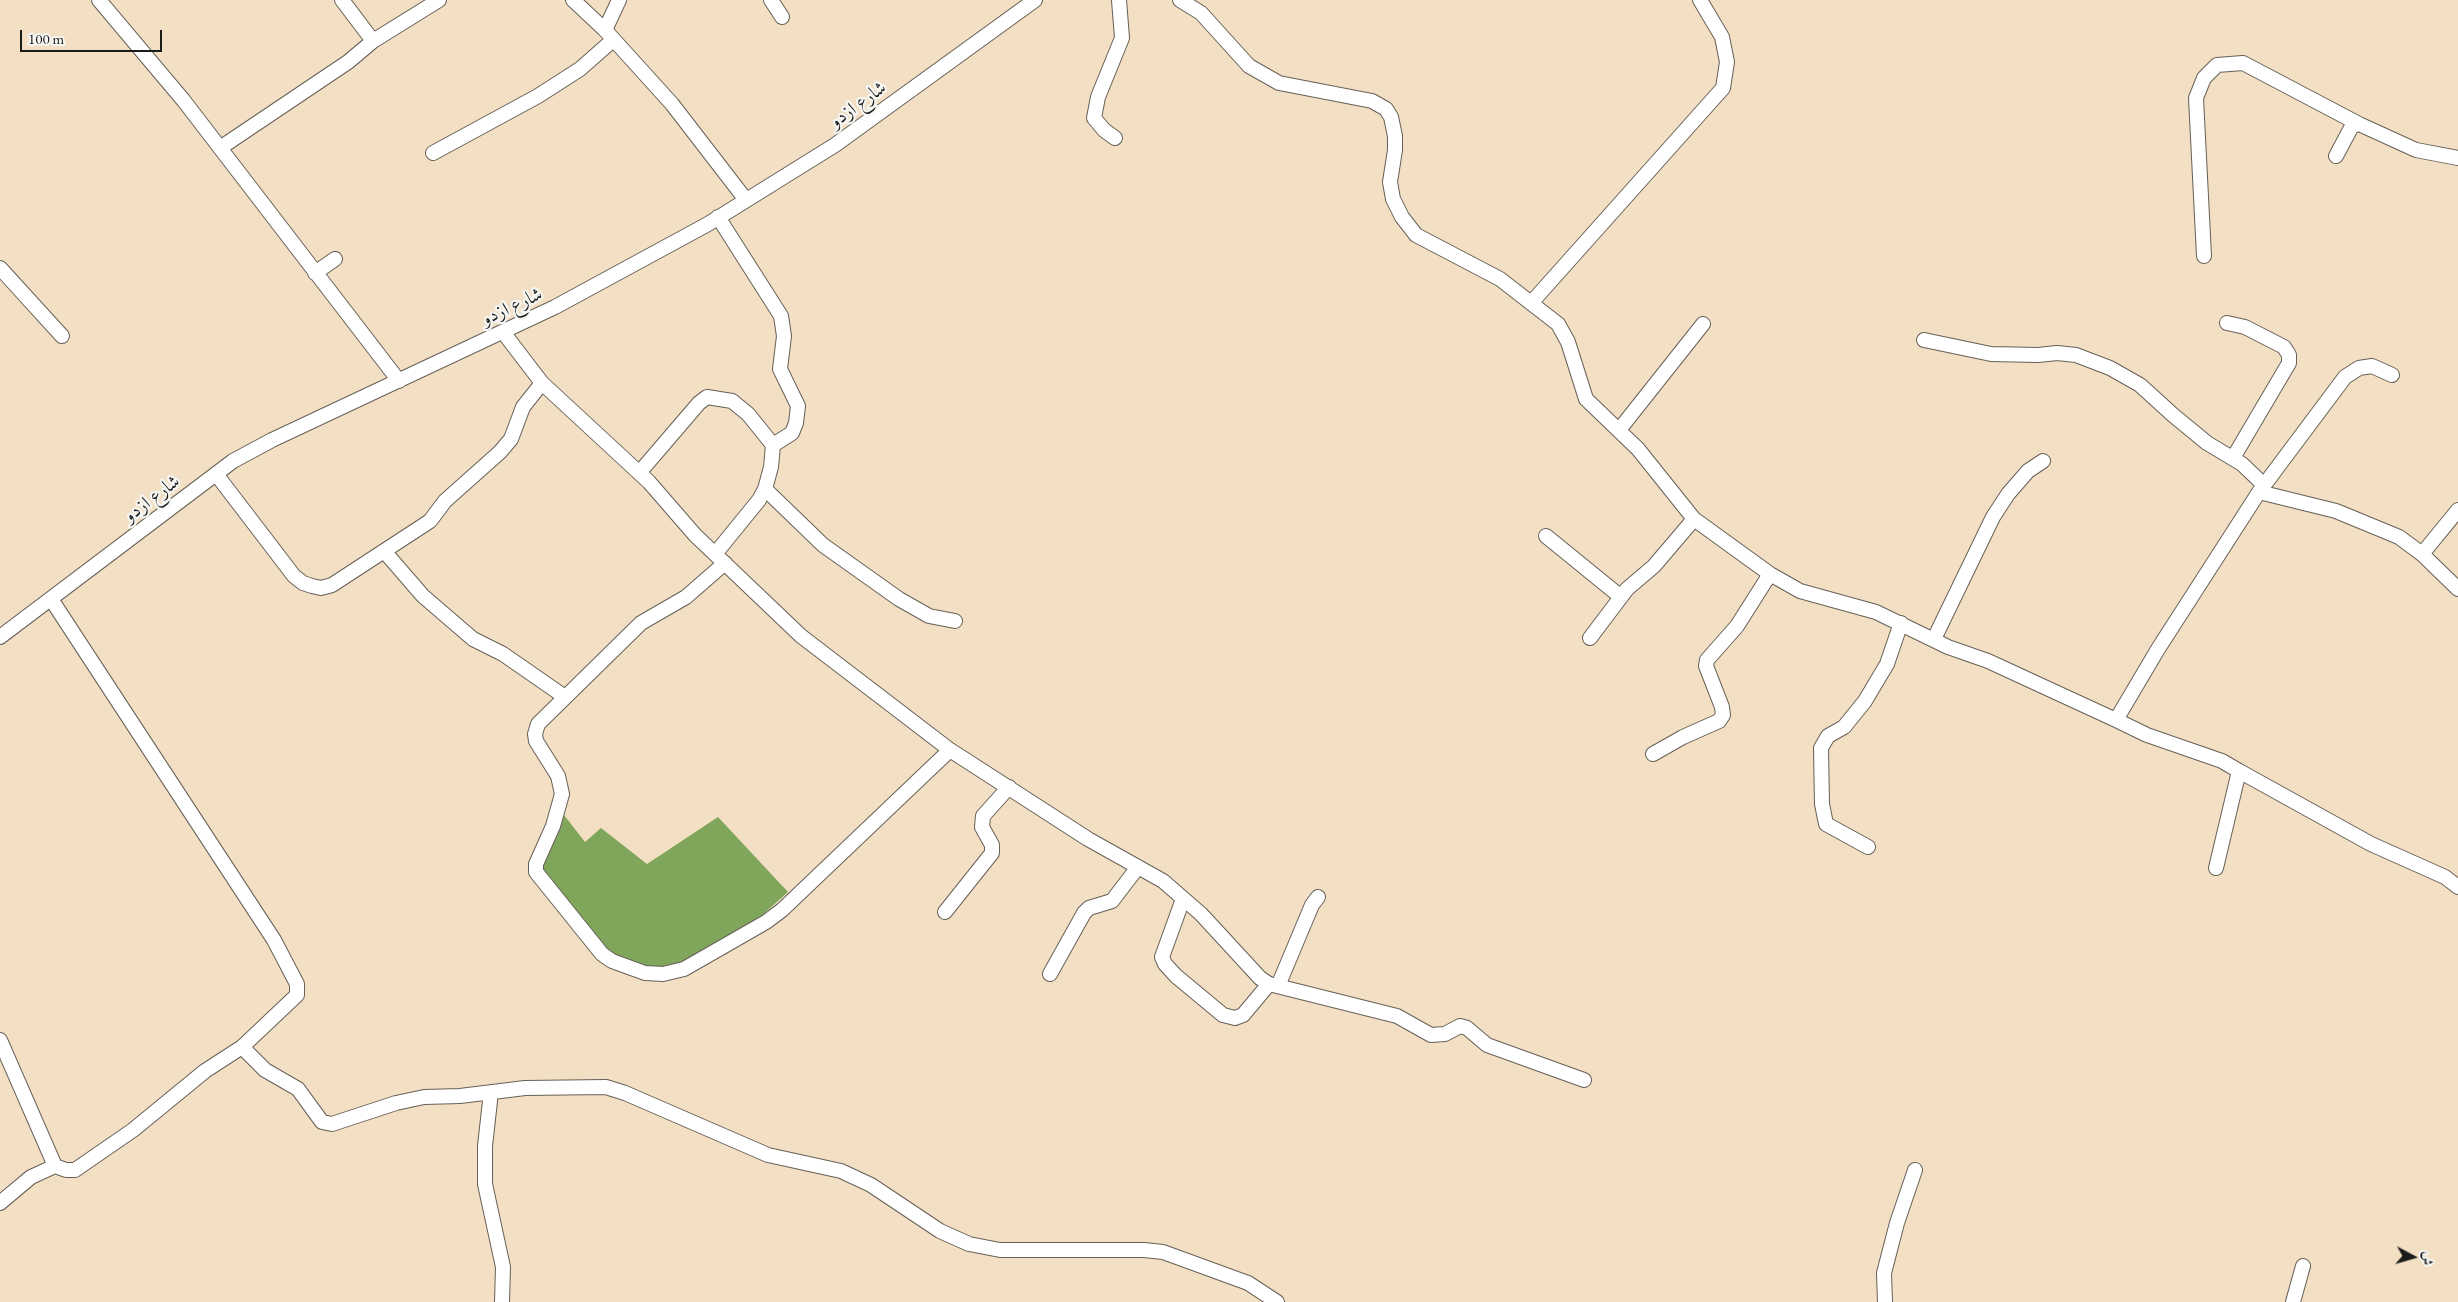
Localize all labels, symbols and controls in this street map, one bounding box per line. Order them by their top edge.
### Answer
scale bar [22,20,165,52]
text: 100 m [28,29,64,48]
street label: شارع ازدو [825,77,891,133]
street label: شارع ازدو [478,283,546,331]
street label: شارع ازدو [119,470,185,528]
north arrow [2388,1232,2438,1282]
text: ش [2418,1251,2438,1266]

